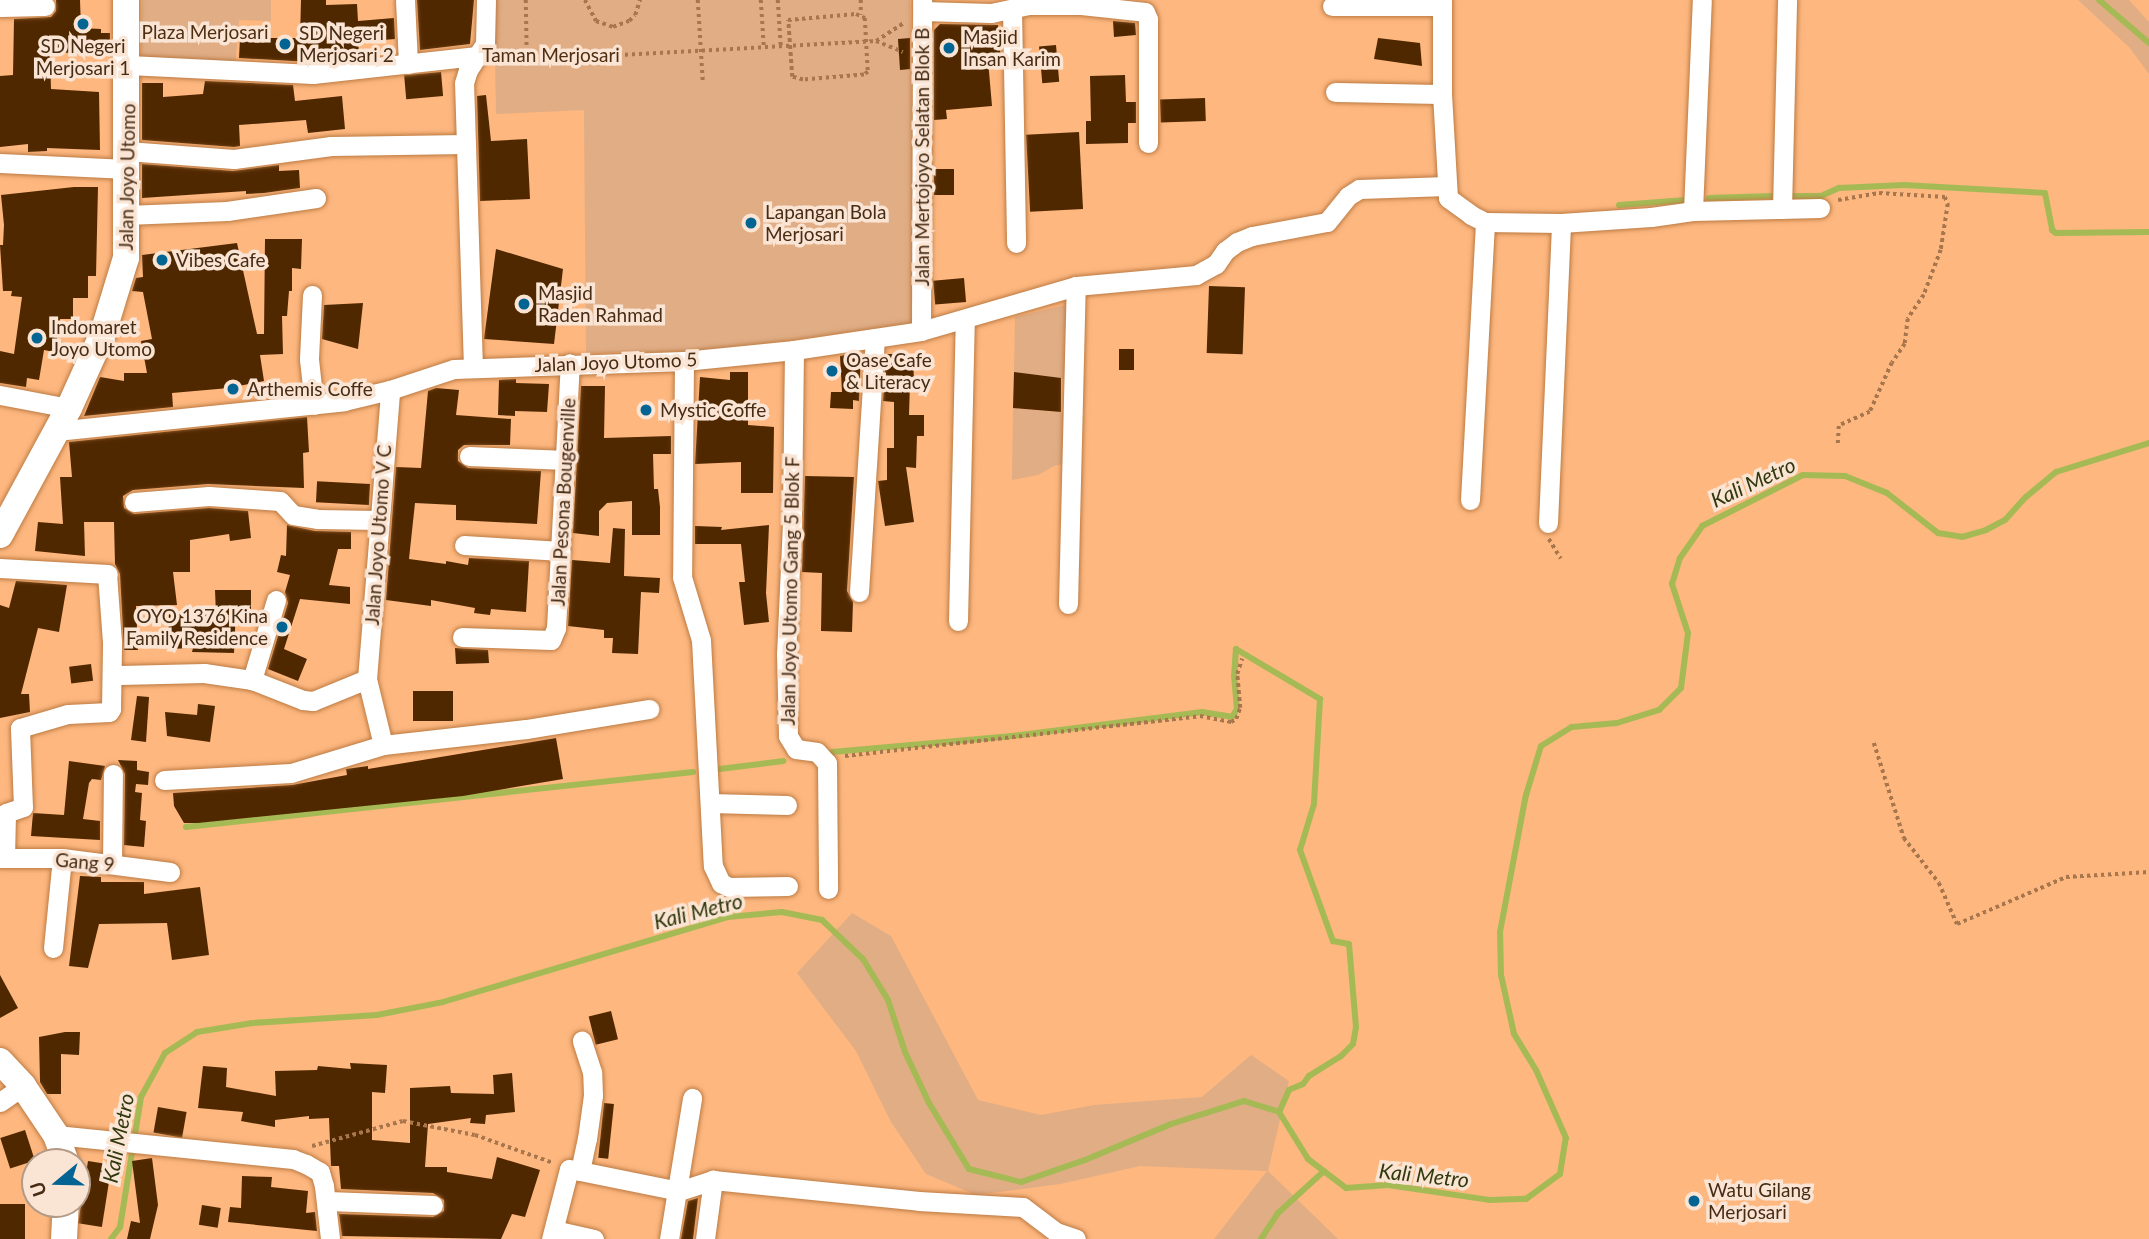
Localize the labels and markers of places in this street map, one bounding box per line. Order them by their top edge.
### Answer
marker: SD Negeri Merjosari 1 [75,16,91,32]
place label: SD Negeri Merjosari 2 [299,22,394,66]
place label: Masjid Insan Karim [963,26,1061,70]
place label: SD Negeri Merjosari 1 [36,35,130,79]
marker: SD Negeri Merjosari 2 [277,36,293,52]
marker: Masjid Insan Karim [941,40,957,56]
place label: Lapangan Bola Merjosari [765,201,887,245]
marker: Lapangan Bola Merjosari [743,215,759,231]
place label: Vibes Cafe [176,249,266,271]
marker: Vibes Cafe [154,252,170,268]
place label: Masjid Raden Rahmad [538,282,663,326]
marker: Masjid Raden Rahmad [516,296,532,312]
place label: Indomaret Joyo Utomo [51,316,152,360]
marker: Indomaret Joyo Utomo [29,330,45,346]
place label: Oase Cafe & Literacy [846,349,932,393]
marker: Oase Cafe & Literacy [824,363,840,379]
place label: Arthemis Coffe [247,378,373,400]
marker: Arthemis Coffe [225,381,241,397]
place label: Mystic Coffe [660,399,766,421]
marker: Mystic Coffe [638,402,654,418]
place label: OYO 1376 Kina Family Residence [126,605,268,649]
marker: OYO 1376 Kina Family Residence [274,619,290,635]
place label: Watu Gilang Merjosari [1708,1179,1811,1223]
marker: Watu Gilang Merjosari [1686,1193,1702,1209]

